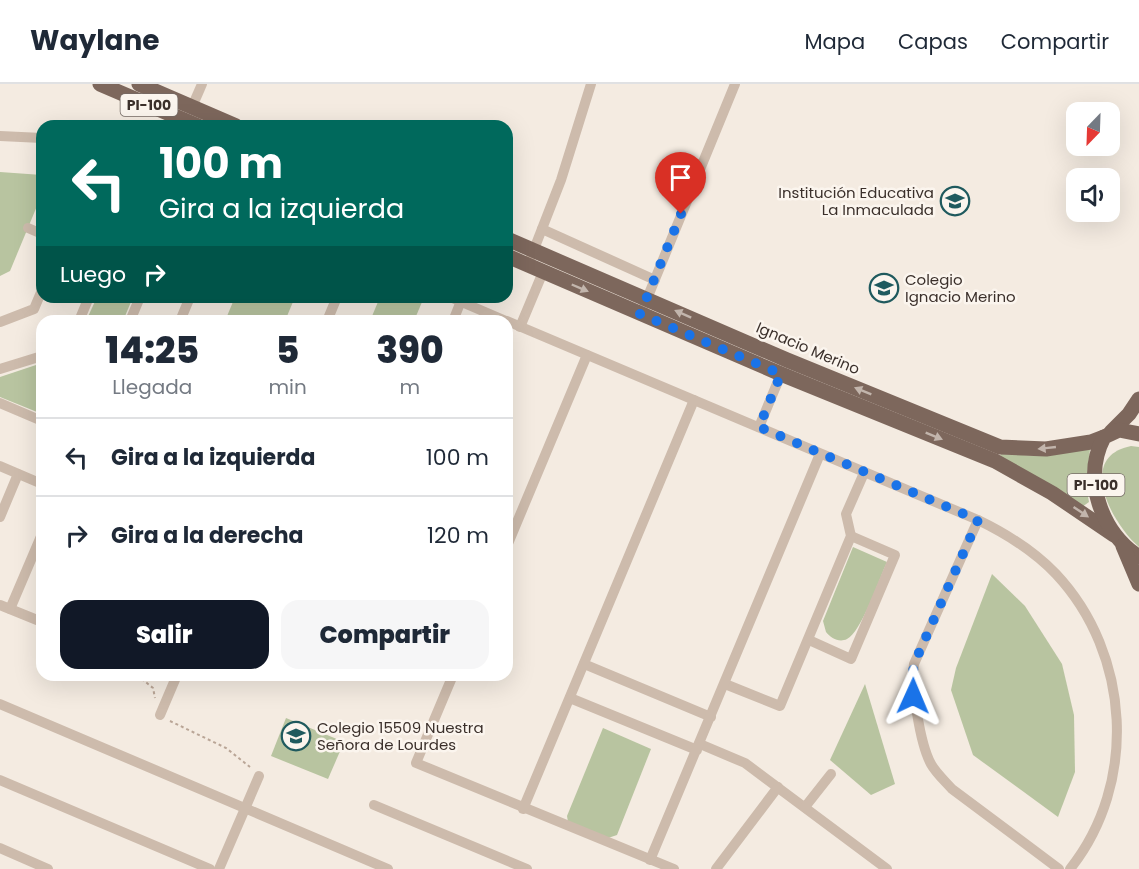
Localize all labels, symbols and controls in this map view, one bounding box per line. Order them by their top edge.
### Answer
text: Waylane [30,21,160,60]
text: Mapa [804,27,865,56]
text: Capas [898,27,968,56]
text: Compartir [1001,27,1109,56]
road number: PI-100 [120,94,178,116]
north arrow [1066,102,1120,156]
map controls [1066,102,1120,222]
text: 100 m [159,134,283,193]
icon: left [60,144,138,222]
pin [655,152,706,214]
icon: arrive [664,161,697,194]
button: sound [1066,168,1120,222]
place label: Institución Educativa La Inmaculada [778,182,934,220]
school or university icon: Institución Educativa La Inmaculada [939,185,971,217]
text: Gira a la izquierda [159,190,404,227]
icon: right [138,258,171,291]
text: Luego [60,259,126,290]
place label: Colegio Ignacio Merino [905,269,1016,307]
school or university icon: Colegio Ignacio Merino [868,272,900,304]
one-way arrow [571,283,589,293]
one-way arrow [675,310,692,319]
street label: Ignacio Merino [753,317,863,379]
text: 14:25 [105,325,199,376]
text: 5 [276,325,299,376]
text: 390 [376,325,444,376]
text: Llegada [112,373,192,401]
text: min [268,373,307,401]
text: m [400,373,420,401]
one-way arrow [854,386,872,395]
one-way arrow [925,432,943,441]
icon: left [60,441,93,474]
text: Gira a la izquierda [111,442,315,473]
text: 100 m [426,442,489,473]
one-way arrow [1037,443,1056,453]
road number: PI-100 [1068,474,1124,496]
one-way arrow [1073,506,1089,517]
icon: right [60,519,93,552]
text: Gira a la derecha [111,520,304,551]
text: 120 m [427,520,489,551]
button: Salir [60,600,269,669]
button: Compartir [281,600,489,669]
position arrow [881,664,945,728]
place label: Colegio 15509 Nuestra Señora de Lourdes [317,717,484,755]
school or university icon: Colegio 15509 Nuestra Señora de Lourdes [280,720,312,752]

